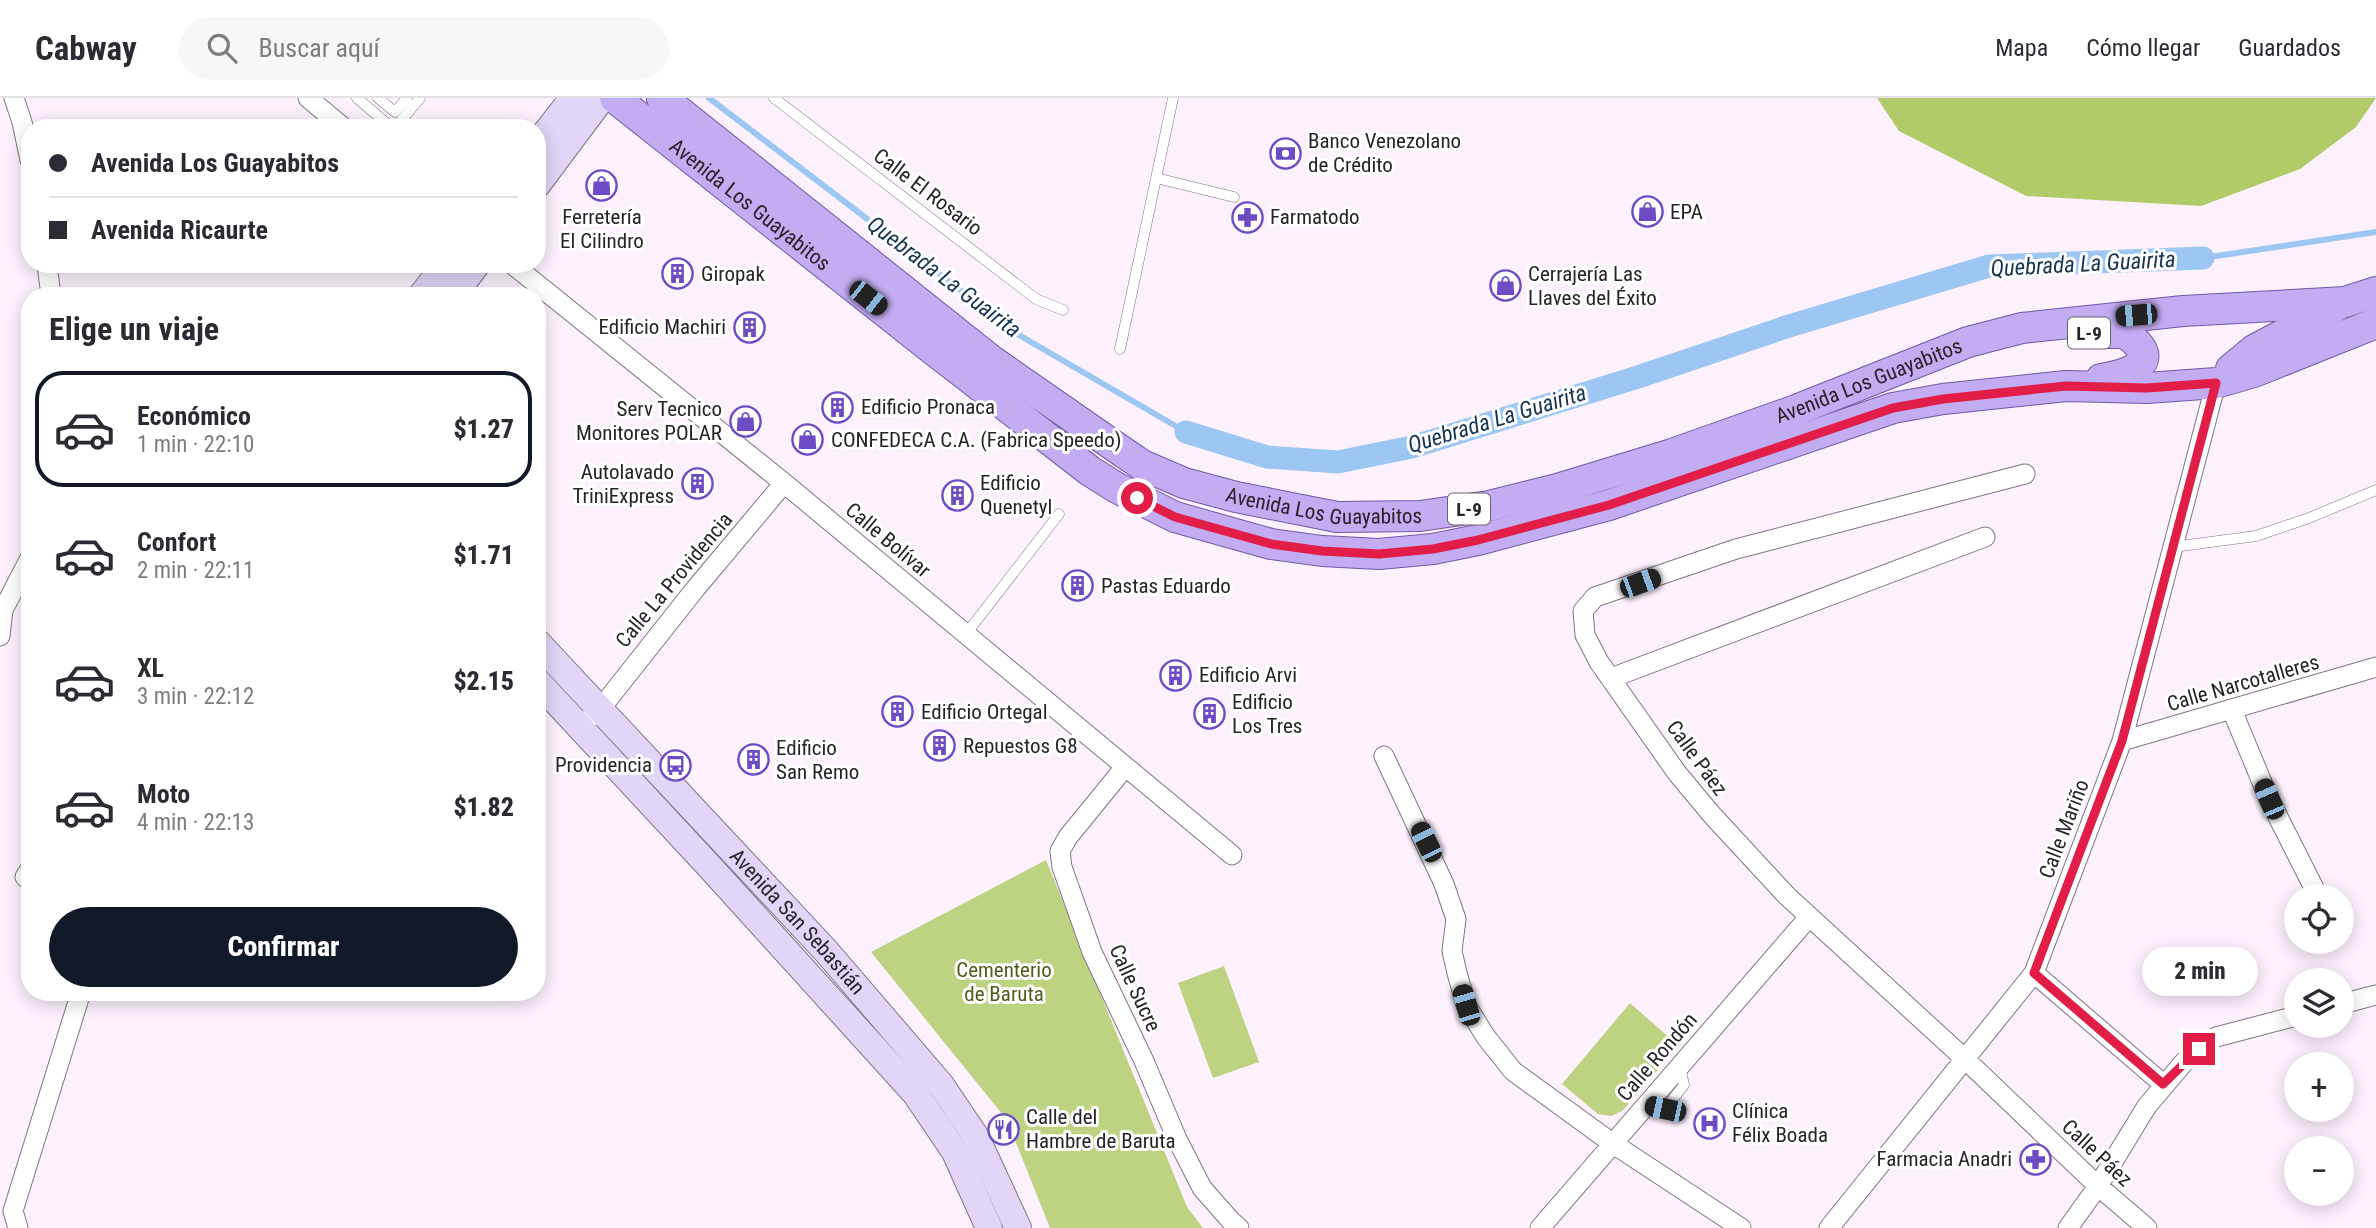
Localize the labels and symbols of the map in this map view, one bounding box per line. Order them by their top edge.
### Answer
place label: Banco Venezolano de Crédito [1308,129,1461,177]
street label: Avenida Los Guayabitos [665,134,835,276]
bank icon: Banco Venezolano de Crédito [1268,136,1302,170]
street label: Calle El Rosario [869,143,987,241]
shop icon: Ferretería El Cilindro [585,168,619,202]
shop icon: EPA [1630,195,1664,229]
pharmacy icon: Farmatodo [1230,200,1264,234]
place label: EPA [1670,200,1703,224]
place label: Ferretería El Cilindro [560,205,644,253]
place label: Farmatodo [1270,205,1360,229]
water label: Quebrada La Guairita [862,210,1026,344]
water label: Quebrada La Guairita [1990,246,2176,282]
building icon: Giropak [661,257,695,291]
place label: Giropak [701,262,765,286]
place label: Cerrajería Las Llaves del Éxito [1528,262,1657,310]
shop icon: Cerrajería Las Llaves del Éxito [1488,269,1522,303]
car [845,277,892,319]
car [2115,303,2158,327]
building icon: Edificio Machiri [732,310,766,344]
place label: Edificio Machiri [599,315,726,339]
road number: L-9 [2068,317,2110,348]
street label: Avenida Los Guayabitos [1773,334,1965,428]
water label: Quebrada La Guairita [1404,379,1590,459]
building icon: Edificio Pronaca [821,390,855,424]
place label: Edificio Pronaca [861,395,995,419]
place label: Serv Tecnico Monitores POLAR [576,397,722,445]
shop icon: Serv Tecnico Monitores POLAR [728,404,762,438]
shop icon: CONFEDECA C.A. (Fabrica Speedo) [791,423,825,457]
place label: CONFEDECA C.A. (Fabrica Speedo) [831,428,1121,452]
place label: Autolavado TriniExpress [572,460,674,508]
building icon: Autolavado TriniExpress [680,467,714,501]
place label: Edificio Quenetyl [980,471,1052,519]
building icon: Edificio Quenetyl [940,478,974,512]
route start [1121,482,1153,514]
street label: Avenida Los Guayabitos [1223,483,1422,530]
road number: L-9 [1448,494,1490,524]
street label: Calle Bolívar [841,498,935,582]
street label: Calle La Providencia [611,508,737,652]
car [1617,566,1664,600]
building icon: Pastas Eduardo [1061,569,1095,603]
place label: Pastas Eduardo [1101,574,1231,598]
street label: Calle Narcotalleres [2164,650,2322,716]
building icon: Edificio Arvi [1159,658,1193,692]
place label: Edificio Arvi [1199,663,1297,687]
place label: Edificio Los Tres [1232,690,1302,738]
building icon: Edificio Ortegal [881,695,915,729]
building icon: Edificio Los Tres [1192,697,1226,731]
place label: Edificio Ortegal [921,700,1047,724]
street label: Calle Páez [1662,716,1732,800]
building icon: Repuestos G8 [923,729,957,763]
place label: Repuestos G8 [963,734,1078,758]
place label: Edificio San Remo [776,736,859,784]
building icon: Edificio San Remo [736,743,770,777]
bus stop icon: Providencia [658,748,692,782]
place label: Providencia [555,753,652,777]
street label: Calle Mariño [2034,776,2094,882]
car [2252,776,2287,822]
car [1408,819,1445,865]
street label: Avenida San Sebastián [725,844,870,999]
street label: Calle Sucre [1104,941,1166,1035]
callout: 2 min [2141,948,2257,996]
park label: Cementerio de Baruta [956,958,1052,1006]
car [1451,982,1482,1028]
street label: Calle Rondón [1612,1008,1702,1106]
route end [2183,1033,2215,1065]
car [1643,1094,1688,1124]
place label: Clínica Félix Boada [1732,1099,1828,1147]
place label: Calle del Hambre de Baruta [1026,1105,1176,1153]
hospital icon: Clínica Félix Boada [1692,1106,1726,1140]
restaurant icon: Calle del Hambre de Baruta [986,1112,1020,1146]
street label: Calle Páez [2057,1115,2137,1191]
pharmacy icon: Farmacia Anadri [2018,1142,2052,1176]
place label: Farmacia Anadri [1877,1147,2012,1171]

